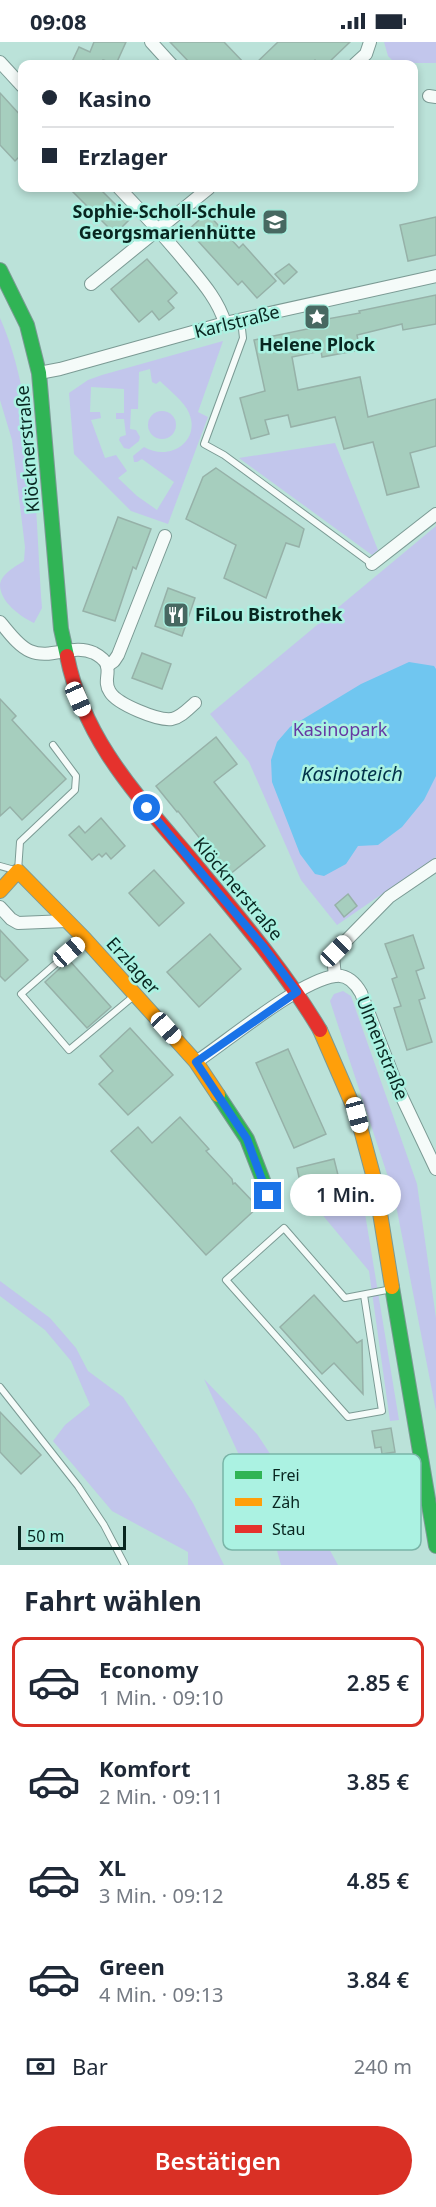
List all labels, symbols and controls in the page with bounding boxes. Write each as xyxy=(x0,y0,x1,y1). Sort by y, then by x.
text: 09:08 xyxy=(30,6,87,36)
text: Kasino xyxy=(78,83,151,113)
text: Erzlager xyxy=(78,141,168,171)
place label: Sophie-Scholl-Schule Georgsmarienhütte xyxy=(73,199,256,244)
school or university icon: Sophie-Scholl-Schule Georgsmarienhütte xyxy=(260,207,290,237)
street label: Karlstraße xyxy=(192,299,282,343)
place icon: Helene Plock xyxy=(302,302,332,332)
place label: Helene Plock xyxy=(259,332,376,356)
street label: Klöcknerstraße xyxy=(9,385,45,514)
restaurant icon: FiLou Bistrothek xyxy=(161,600,191,630)
place label: FiLou Bistrothek xyxy=(195,602,343,626)
car xyxy=(62,679,94,719)
park label: Kasinopark xyxy=(293,717,388,741)
water label: Kasinoteich xyxy=(301,760,403,787)
route start xyxy=(133,794,160,821)
street label: Klöcknerstraße xyxy=(189,832,289,945)
street label: Erzlager xyxy=(102,932,166,1000)
car xyxy=(317,932,355,970)
car xyxy=(50,933,88,971)
street label: Ulmenstraße xyxy=(351,992,415,1103)
car xyxy=(147,1009,185,1047)
car xyxy=(344,1095,370,1135)
callout: 1 Min. xyxy=(289,1175,400,1217)
text: 1 Min. xyxy=(316,1181,375,1208)
route end xyxy=(254,1182,281,1209)
legend xyxy=(223,1454,421,1550)
text: Frei xyxy=(272,1464,300,1486)
text: Zäh xyxy=(272,1491,300,1513)
text: Stau xyxy=(272,1518,305,1540)
scale bar xyxy=(18,1523,126,1550)
text: 50 m xyxy=(27,1525,64,1547)
text: Fahrt wählen xyxy=(24,1582,202,1619)
text: Economy xyxy=(99,1654,198,1684)
icon: car xyxy=(27,1655,81,1709)
text: 2.85 € xyxy=(347,1667,409,1697)
text: 1 Min. · 09:10 xyxy=(99,1684,224,1711)
text: Komfort xyxy=(99,1753,190,1783)
icon: car xyxy=(27,1754,81,1808)
text: 3.85 € xyxy=(347,1766,409,1796)
text: 2 Min. · 09:11 xyxy=(99,1783,224,1810)
text: XL xyxy=(99,1852,126,1882)
icon: car xyxy=(27,1853,81,1907)
text: 4.85 € xyxy=(347,1865,409,1895)
text: 3 Min. · 09:12 xyxy=(99,1882,224,1909)
text: Green xyxy=(99,1951,165,1981)
icon: car xyxy=(27,1952,81,2006)
text: 3.84 € xyxy=(347,1964,409,1994)
text: 4 Min. · 09:13 xyxy=(99,1981,224,2008)
icon: cash xyxy=(24,2050,57,2083)
text: Bar xyxy=(72,2051,108,2081)
text: 240 m xyxy=(354,2053,412,2080)
button: Bestätigen xyxy=(24,2126,412,2195)

